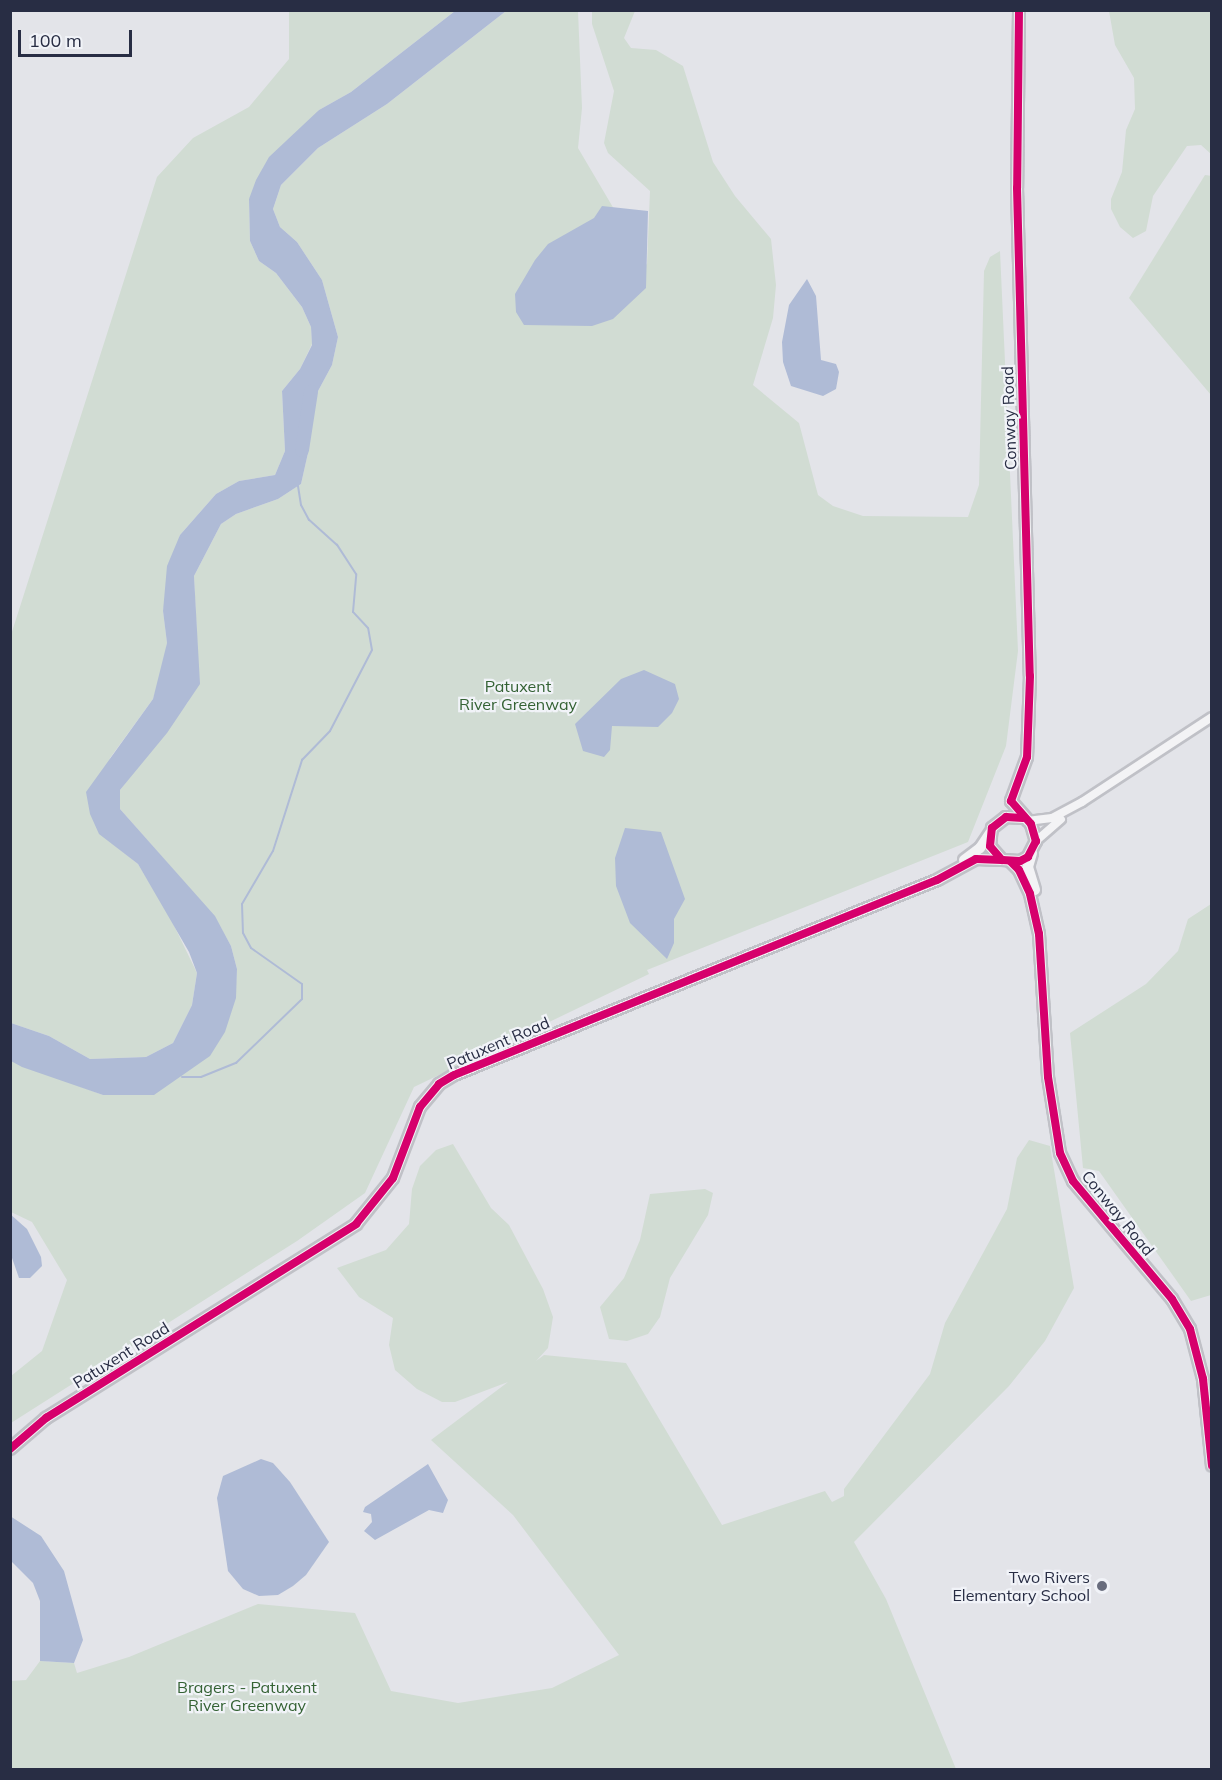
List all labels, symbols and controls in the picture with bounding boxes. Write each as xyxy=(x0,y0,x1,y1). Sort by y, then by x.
scale bar xyxy=(21,18,135,56)
text: 100 m xyxy=(29,29,82,52)
street label: Conway Road xyxy=(998,366,1020,470)
park label: Patuxent River Greenway xyxy=(459,676,577,714)
street label: Patuxent Road xyxy=(444,1013,552,1073)
street label: Conway Road xyxy=(1078,1167,1158,1259)
street label: Patuxent Road xyxy=(69,1318,173,1392)
place label: Two Rivers Elementary School xyxy=(952,1567,1090,1605)
marker: Two Rivers Elementary School xyxy=(1095,1579,1109,1593)
park label: Bragers - Patuxent River Greenway xyxy=(177,1677,317,1715)

